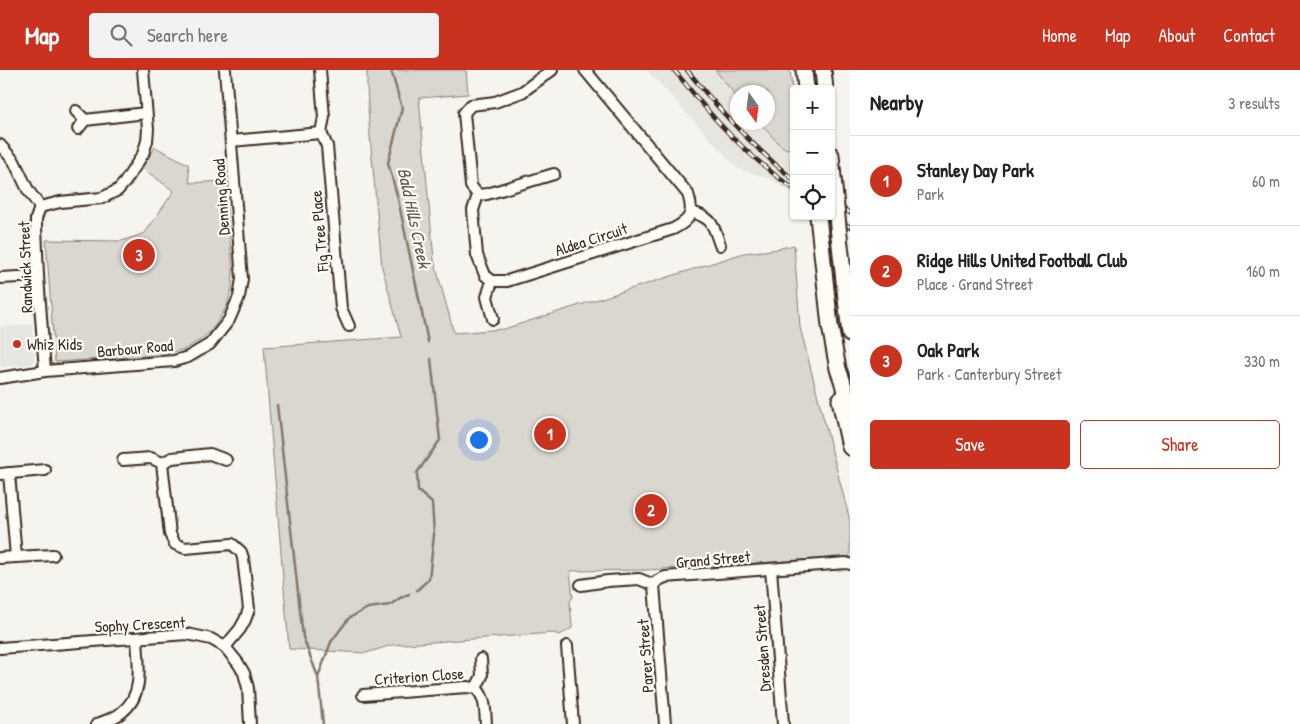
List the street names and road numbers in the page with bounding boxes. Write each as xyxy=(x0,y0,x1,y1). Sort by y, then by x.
street label: Denning Road xyxy=(207,158,235,236)
street label: Fig Tree Place xyxy=(304,189,334,273)
street label: Aldea Circuit xyxy=(552,217,630,261)
street label: Randwick Street xyxy=(12,220,38,313)
street label: Barbour Road xyxy=(96,334,174,362)
street label: Grand Street xyxy=(675,545,752,573)
street label: Dresden Street xyxy=(748,603,776,692)
street label: Sophy Crescent xyxy=(94,611,186,637)
street label: Parer Street xyxy=(631,618,659,693)
street label: Criterion Close xyxy=(374,662,465,690)

